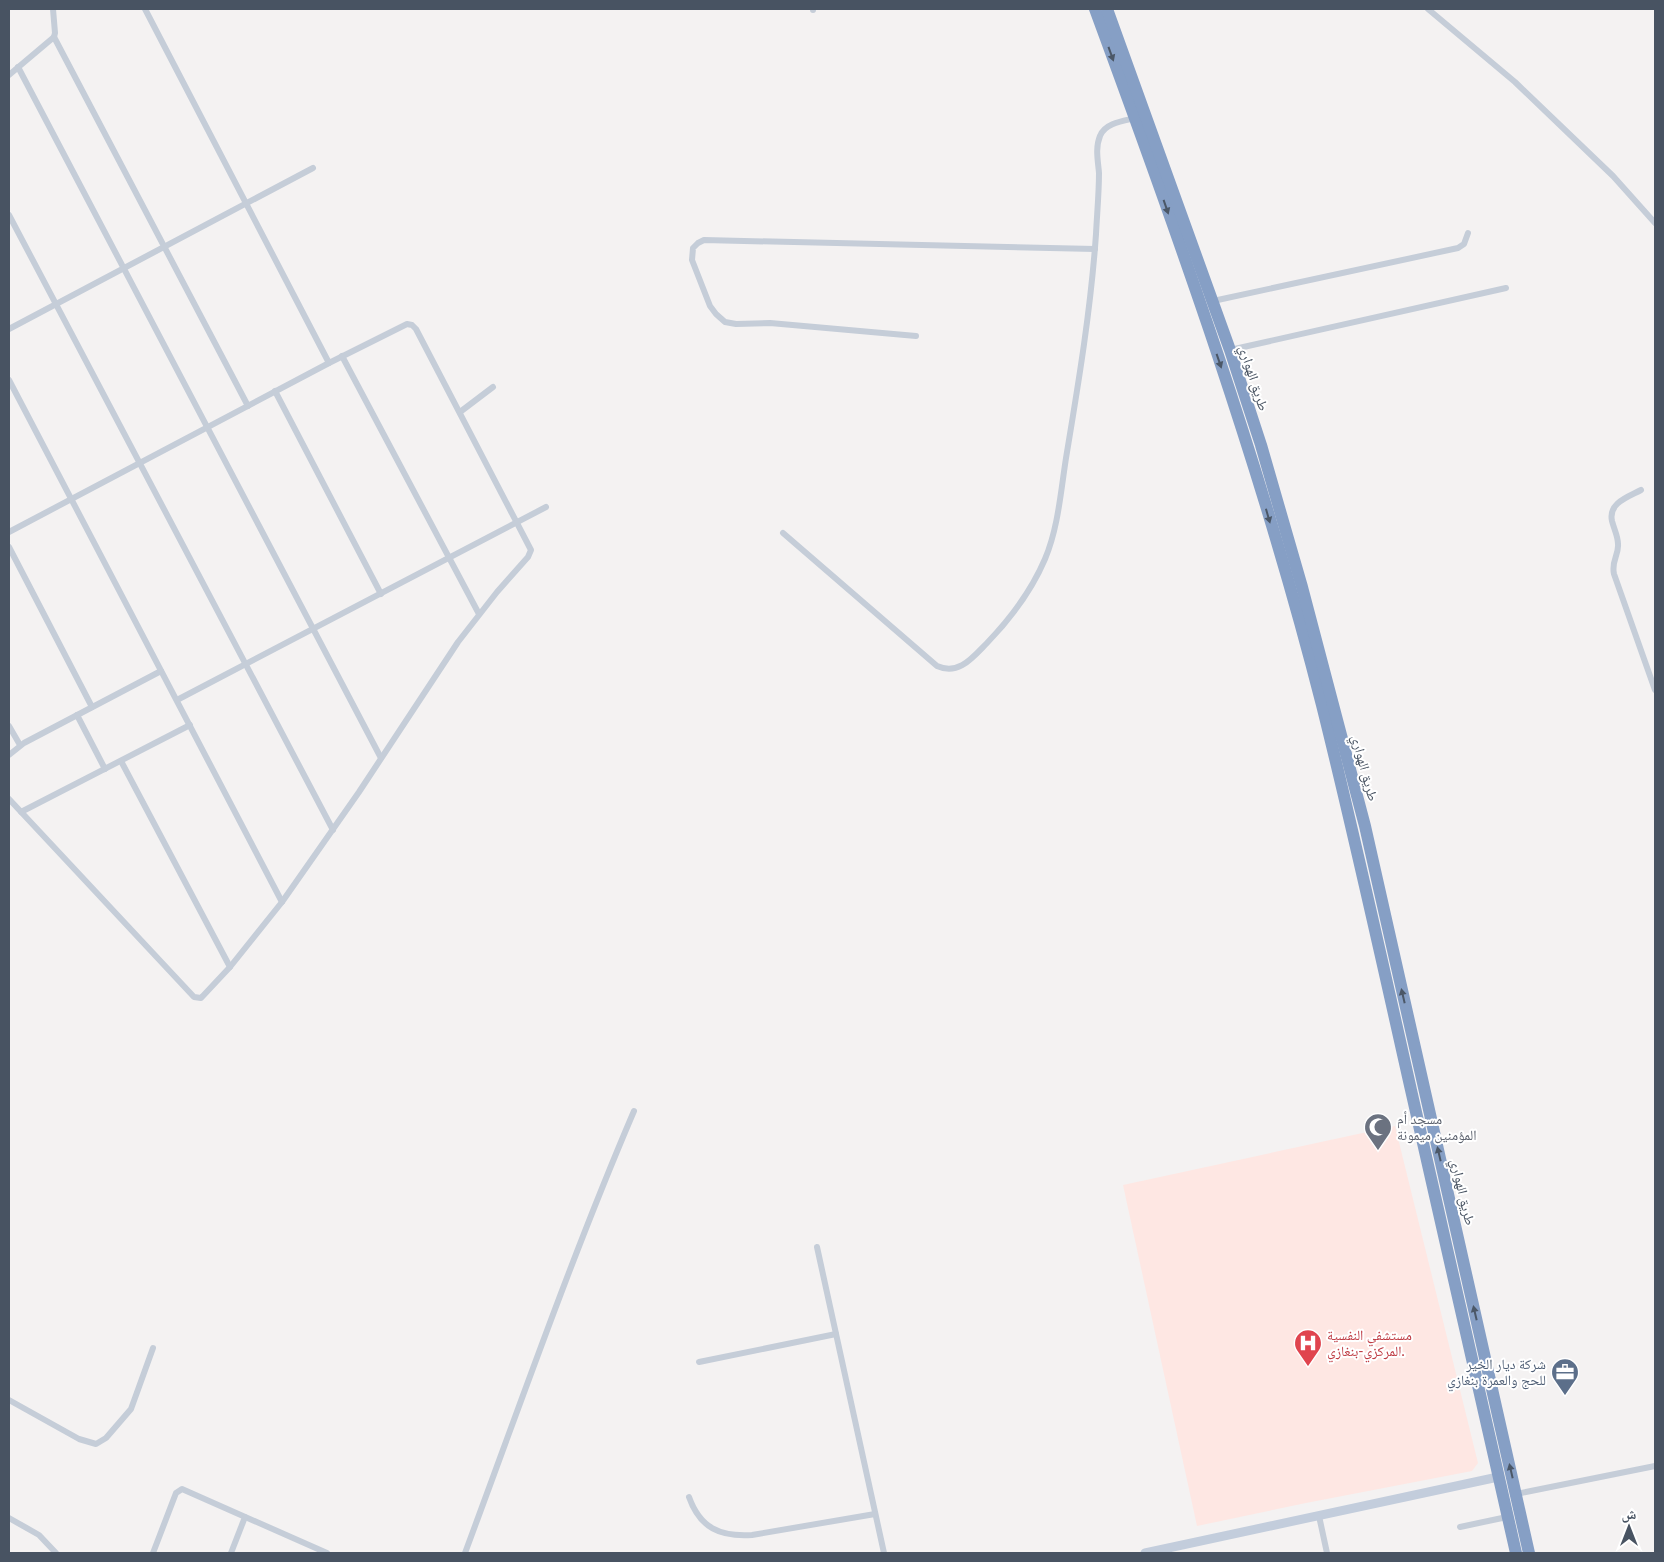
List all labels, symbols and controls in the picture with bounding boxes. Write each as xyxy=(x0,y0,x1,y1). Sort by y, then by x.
one-way arrow xyxy=(1108,47,1116,62)
one-way arrow xyxy=(1163,200,1171,215)
street label: طريق الهواري xyxy=(1233,343,1272,414)
one-way arrow xyxy=(1216,354,1224,369)
one-way arrow xyxy=(1265,509,1273,524)
street label: طريق الهواري xyxy=(1345,733,1381,804)
one-way arrow xyxy=(1399,988,1407,1004)
place label: مسجد أم المؤمنين ميمونة xyxy=(1397,1111,1477,1144)
mosque icon: مسجد أم المؤمنين ميمونة xyxy=(1363,1112,1393,1151)
one-way arrow xyxy=(1435,1147,1443,1162)
street label: طريق الهواري xyxy=(1444,1157,1478,1228)
one-way arrow xyxy=(1471,1305,1479,1320)
place label: مستشفي النفسية المركزي-بنغازي. xyxy=(1327,1327,1412,1363)
hospital icon: مستشفي النفسية المركزي-بنغازي. xyxy=(1293,1328,1323,1367)
place label: شركة ديار الخير للحج والعمرة بنغازي xyxy=(1447,1356,1546,1392)
office icon: شركة ديار الخير للحج والعمرة بنغازي xyxy=(1550,1357,1580,1396)
one-way arrow xyxy=(1507,1464,1515,1479)
north arrow xyxy=(1604,1502,1654,1552)
text: ش xyxy=(1622,1506,1637,1523)

